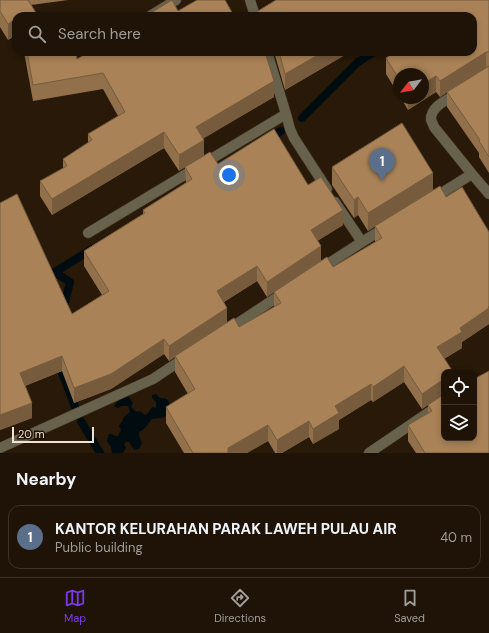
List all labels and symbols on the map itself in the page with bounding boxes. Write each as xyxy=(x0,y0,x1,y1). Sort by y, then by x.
north arrow xyxy=(393,68,429,104)
pin: 1 xyxy=(369,148,395,181)
your location xyxy=(219,165,239,185)
scale bar xyxy=(12,425,94,444)

